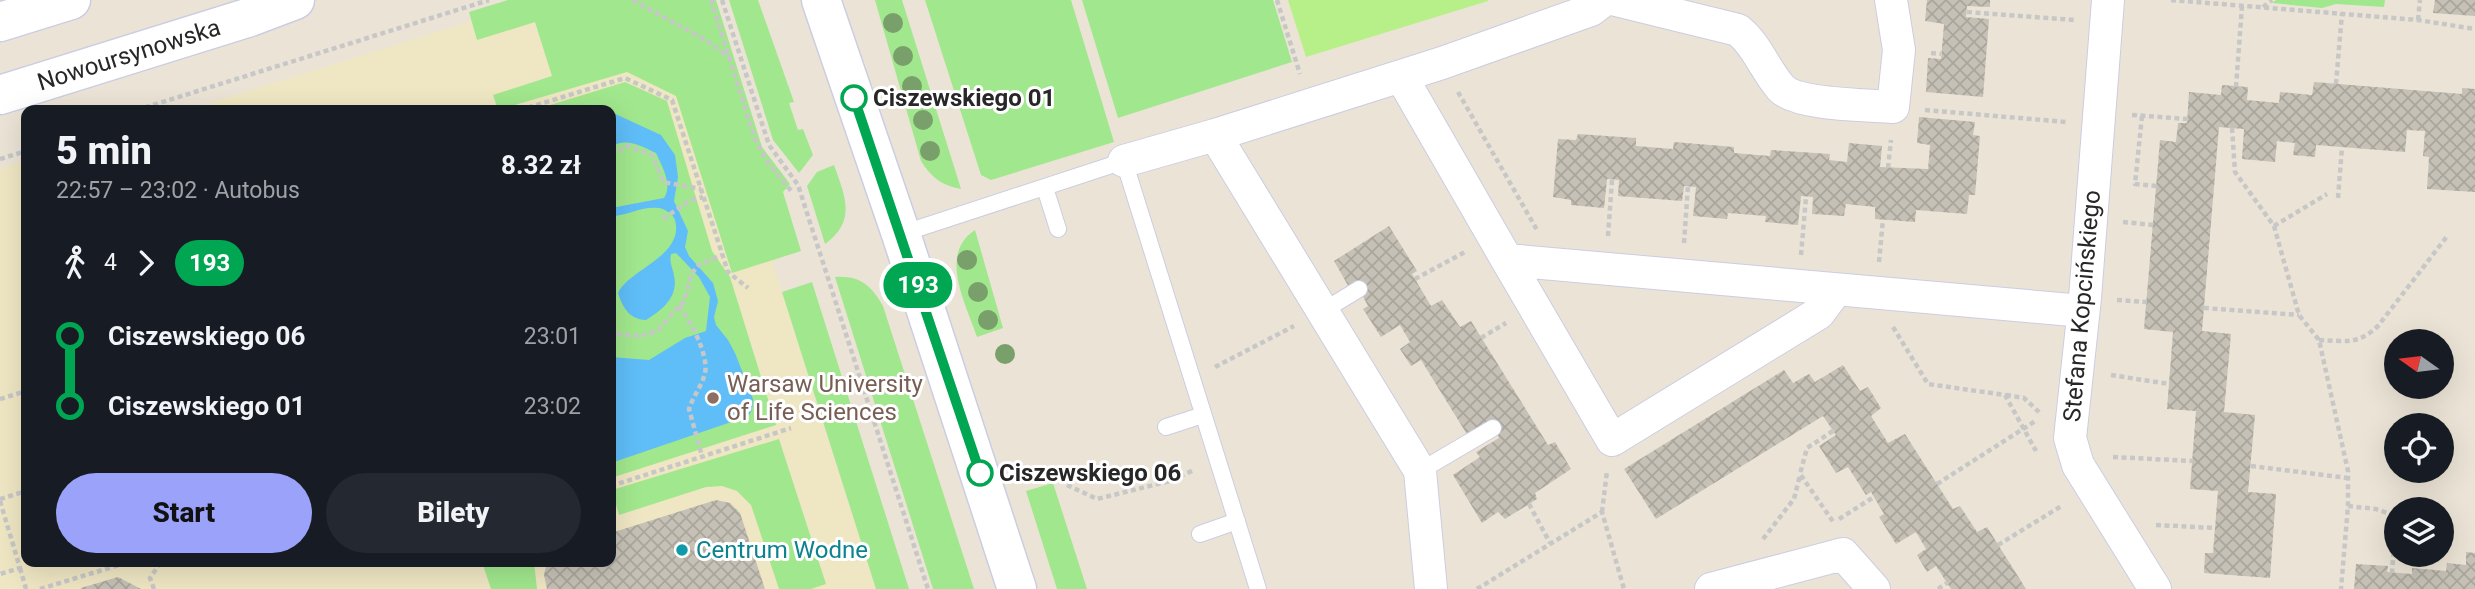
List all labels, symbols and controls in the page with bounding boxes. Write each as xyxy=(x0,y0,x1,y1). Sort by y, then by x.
street label: Nowoursynowska xyxy=(34,13,224,96)
place label: Ciszewskiego 01 xyxy=(873,84,1055,112)
marker: Ciszewskiego 01 xyxy=(841,85,867,111)
text: 5 min xyxy=(56,129,152,173)
text: 8.32 zł xyxy=(501,150,581,180)
text: 22:57 – 23:02 · Autobus xyxy=(56,177,300,204)
street label: Stefana Kopcińskiego xyxy=(2058,189,2106,423)
icon: walk xyxy=(56,244,94,282)
icon: forward xyxy=(127,244,165,282)
text: 4 xyxy=(104,249,117,276)
text: 193 xyxy=(189,249,230,277)
line badge: 193 xyxy=(878,262,958,308)
text: 193 xyxy=(897,271,939,299)
text: Ciszewskiego 06 xyxy=(108,321,305,351)
text: 23:01 xyxy=(524,323,581,350)
north arrow xyxy=(2384,329,2454,399)
map controls xyxy=(2384,329,2454,567)
place label: Warsaw University of Life Sciences xyxy=(727,370,924,426)
marker: Warsaw University of Life Sciences xyxy=(705,390,721,406)
text: Ciszewskiego 01 xyxy=(108,391,305,421)
text: 23:02 xyxy=(524,393,581,420)
button: locate xyxy=(2384,413,2454,483)
place label: Ciszewskiego 06 xyxy=(999,459,1181,487)
marker: Ciszewskiego 06 xyxy=(967,460,993,486)
button: Start xyxy=(56,473,312,553)
button: Bilety xyxy=(326,473,581,553)
button: layers xyxy=(2384,497,2454,567)
place label: Centrum Wodne xyxy=(696,536,868,564)
marker: Centrum Wodne xyxy=(674,542,690,558)

